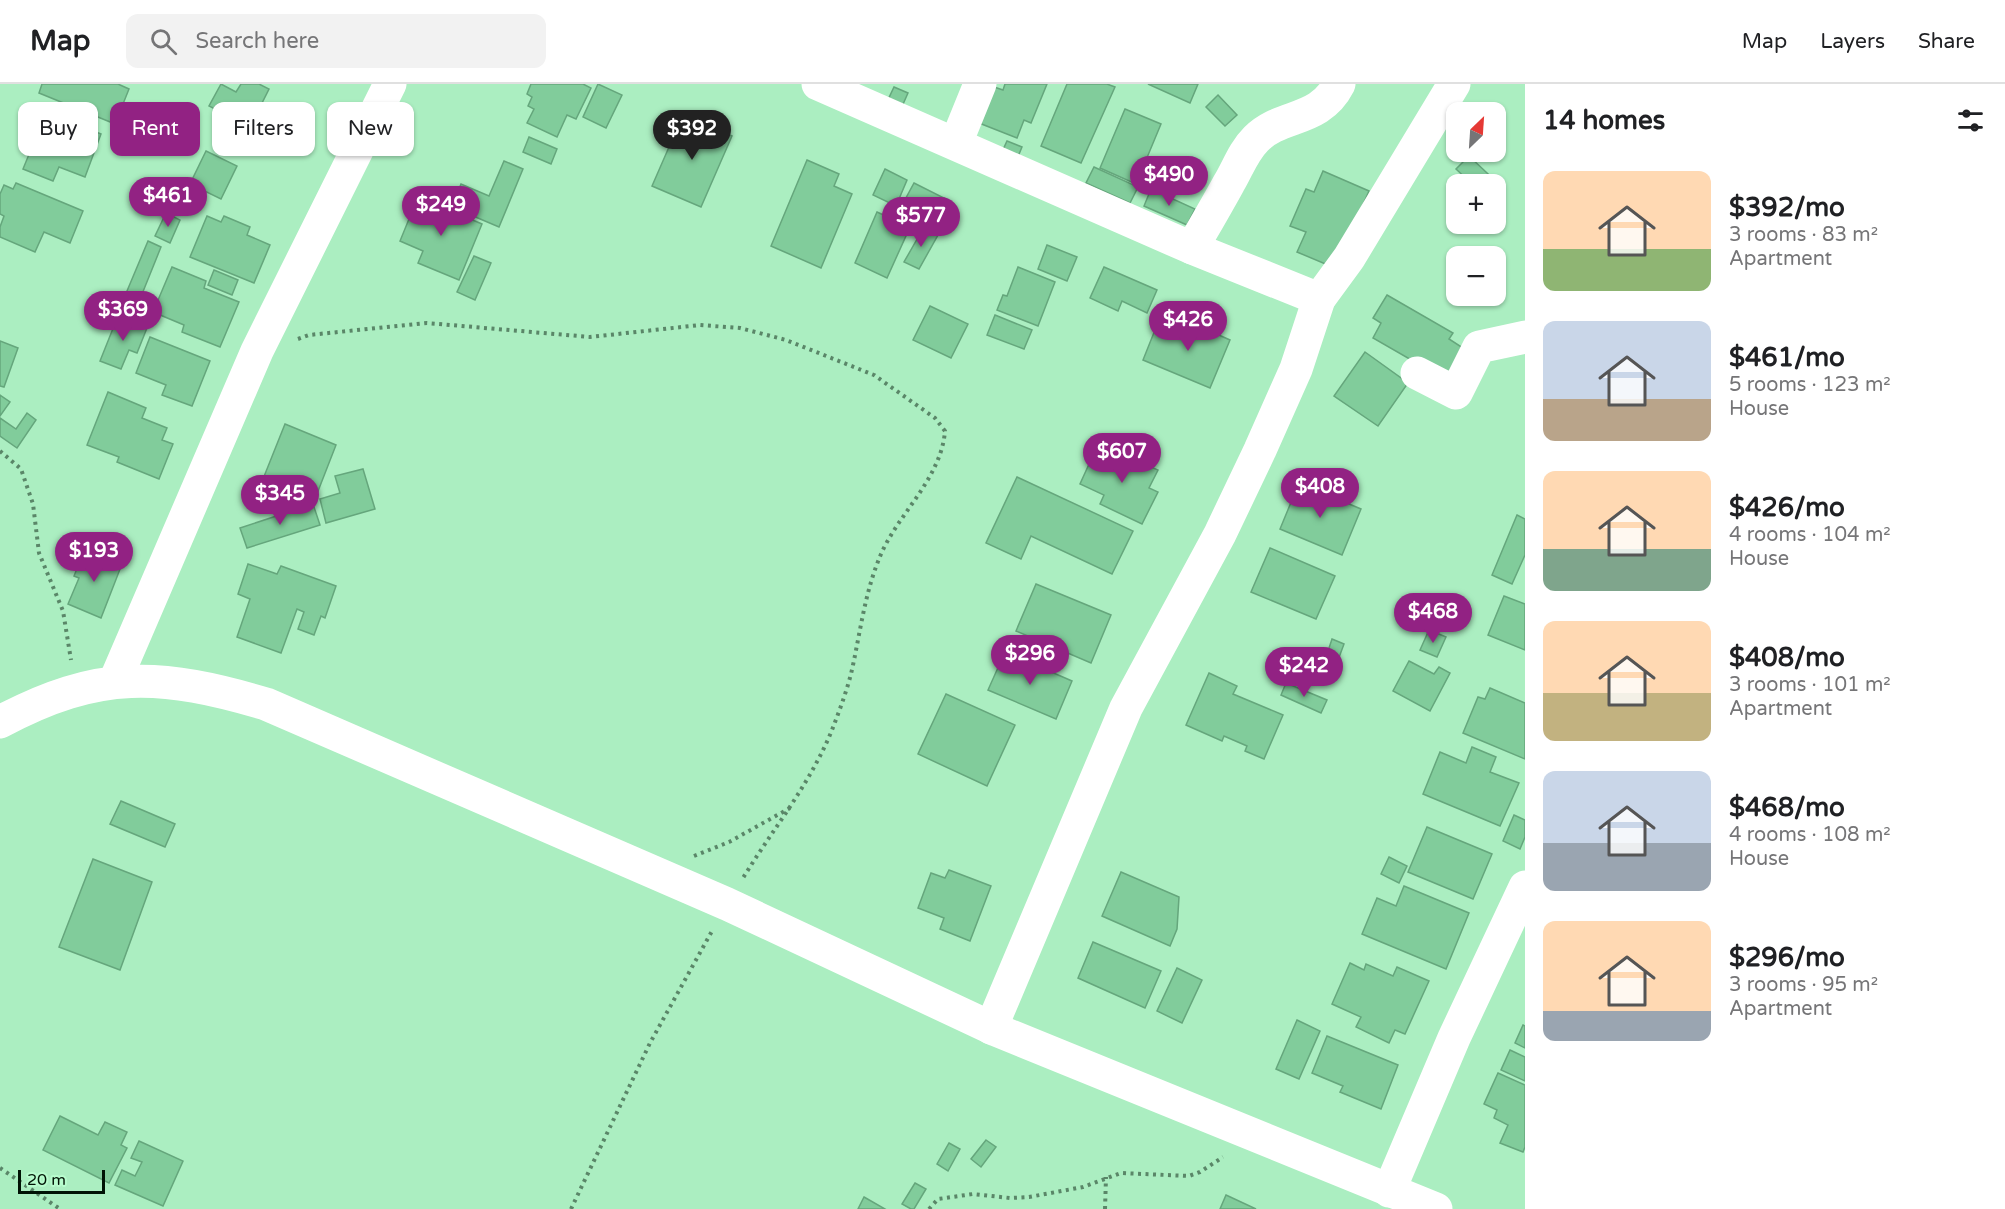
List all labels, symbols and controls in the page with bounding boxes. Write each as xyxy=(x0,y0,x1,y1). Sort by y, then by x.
search box xyxy=(126,14,546,68)
text: Map xyxy=(30,24,90,58)
icon: search xyxy=(147,25,180,58)
text: Search here xyxy=(195,28,319,54)
text: Map xyxy=(1742,29,1787,54)
text: Layers xyxy=(1820,29,1885,54)
text: Share xyxy=(1918,29,1975,54)
chip: Buy xyxy=(18,102,98,156)
chip: Rent xyxy=(110,102,200,156)
chip: Filters xyxy=(212,102,315,156)
chip: New xyxy=(327,102,414,156)
north arrow xyxy=(1446,102,1506,162)
map controls xyxy=(1446,102,1506,306)
icon: filters xyxy=(1954,104,1987,137)
text: 14 homes xyxy=(1543,105,1665,136)
pin: $392 xyxy=(656,110,728,161)
text: $392 xyxy=(667,117,717,141)
pin: $490 xyxy=(1133,156,1205,207)
text: $490 xyxy=(1144,163,1194,187)
button: + xyxy=(1446,174,1506,234)
pin: $461 xyxy=(132,177,204,228)
text: $461 xyxy=(143,184,193,208)
pin: $249 xyxy=(405,186,477,237)
text: $392/mo xyxy=(1729,192,1845,223)
text: $249 xyxy=(416,193,466,217)
icon: home xyxy=(1591,195,1663,267)
pin: $577 xyxy=(885,197,957,248)
text: $577 xyxy=(896,204,946,228)
text: 3 rooms · 83 m² xyxy=(1729,223,1878,247)
button: − xyxy=(1446,246,1506,306)
text: Apartment xyxy=(1729,247,1832,271)
pin: $369 xyxy=(87,291,159,342)
text: $369 xyxy=(98,298,148,322)
pin: $426 xyxy=(1152,301,1224,352)
text: $426 xyxy=(1163,308,1213,332)
text: $461/mo xyxy=(1729,342,1845,373)
icon: home xyxy=(1591,345,1663,417)
text: 5 rooms · 123 m² xyxy=(1729,373,1891,397)
text: House xyxy=(1729,397,1789,421)
pin: $607 xyxy=(1086,433,1158,484)
text: $607 xyxy=(1097,440,1147,464)
pin: $408 xyxy=(1284,468,1356,519)
pin: $345 xyxy=(244,475,316,526)
text: $408 xyxy=(1295,475,1345,499)
text: $345 xyxy=(255,482,305,506)
text: $426/mo xyxy=(1729,492,1845,523)
icon: home xyxy=(1591,495,1663,567)
text: 4 rooms · 104 m² xyxy=(1729,523,1891,547)
pin: $193 xyxy=(58,532,130,583)
text: $193 xyxy=(69,539,119,563)
text: House xyxy=(1729,547,1789,571)
pin: $468 xyxy=(1397,593,1469,644)
text: $468 xyxy=(1408,600,1458,624)
pin: $296 xyxy=(994,635,1066,686)
text: $296 xyxy=(1005,642,1055,666)
text: $408/mo xyxy=(1729,642,1845,673)
icon: home xyxy=(1591,645,1663,717)
pin: $242 xyxy=(1268,647,1340,698)
text: $242 xyxy=(1279,654,1329,678)
text: 3 rooms · 101 m² xyxy=(1729,673,1891,697)
text: Apartment xyxy=(1729,697,1832,721)
text: $468/mo xyxy=(1729,792,1845,823)
icon: home xyxy=(1591,795,1663,867)
text: 4 rooms · 108 m² xyxy=(1729,823,1891,847)
text: House xyxy=(1729,847,1789,871)
text: $296/mo xyxy=(1729,942,1845,973)
icon: home xyxy=(1591,945,1663,1017)
text: 3 rooms · 95 m² xyxy=(1729,973,1878,997)
text: Apartment xyxy=(1729,997,1832,1021)
scale bar xyxy=(18,1167,105,1194)
text: 20 m xyxy=(27,1170,66,1190)

